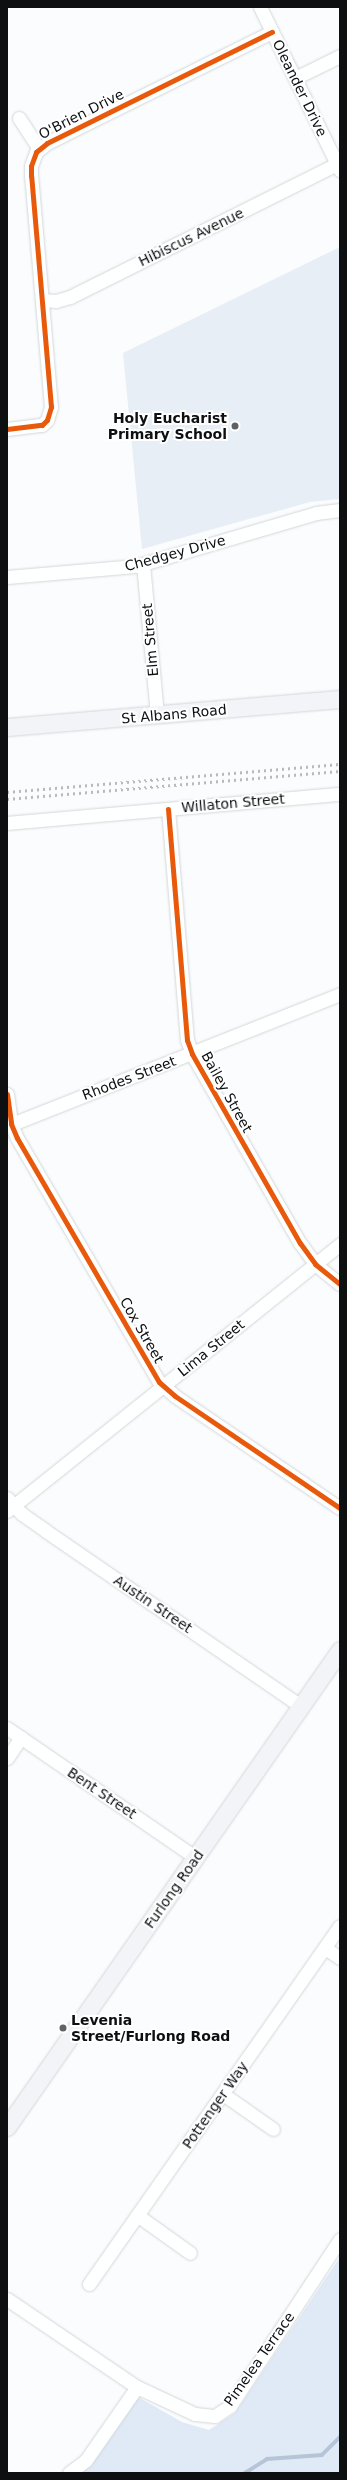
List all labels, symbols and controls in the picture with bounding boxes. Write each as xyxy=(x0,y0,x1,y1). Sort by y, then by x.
street label: Oleander Drive xyxy=(269,37,331,139)
street label: O'Brien Drive xyxy=(36,85,126,143)
street label: Hibiscus Avenue xyxy=(136,204,246,270)
place label: Holy Eucharist Primary School xyxy=(108,410,227,442)
marker: Holy Eucharist Primary School xyxy=(230,421,240,431)
street label: Chedgey Drive xyxy=(123,531,227,575)
street label: Elm Street xyxy=(138,603,162,677)
street label: St Albans Road xyxy=(121,701,227,727)
street label: Willaton Street xyxy=(181,790,285,816)
street label: Bailey Street xyxy=(198,1049,256,1135)
street label: Rhodes Street xyxy=(80,1052,178,1104)
street label: Cox Street xyxy=(116,1294,168,1366)
street label: Lima Street xyxy=(174,1316,248,1380)
street label: Austin Street xyxy=(111,1572,195,1636)
street label: Bent Street xyxy=(64,1764,140,1822)
street label: Furlong Road xyxy=(141,1847,207,1931)
place label: Levenia Street/Furlong Road xyxy=(71,2012,230,2044)
marker: Levenia Street/Furlong Road xyxy=(58,2023,68,2033)
street label: Pottenger Way xyxy=(179,2058,251,2152)
street label: Pimelea Terrace xyxy=(220,2309,298,2409)

